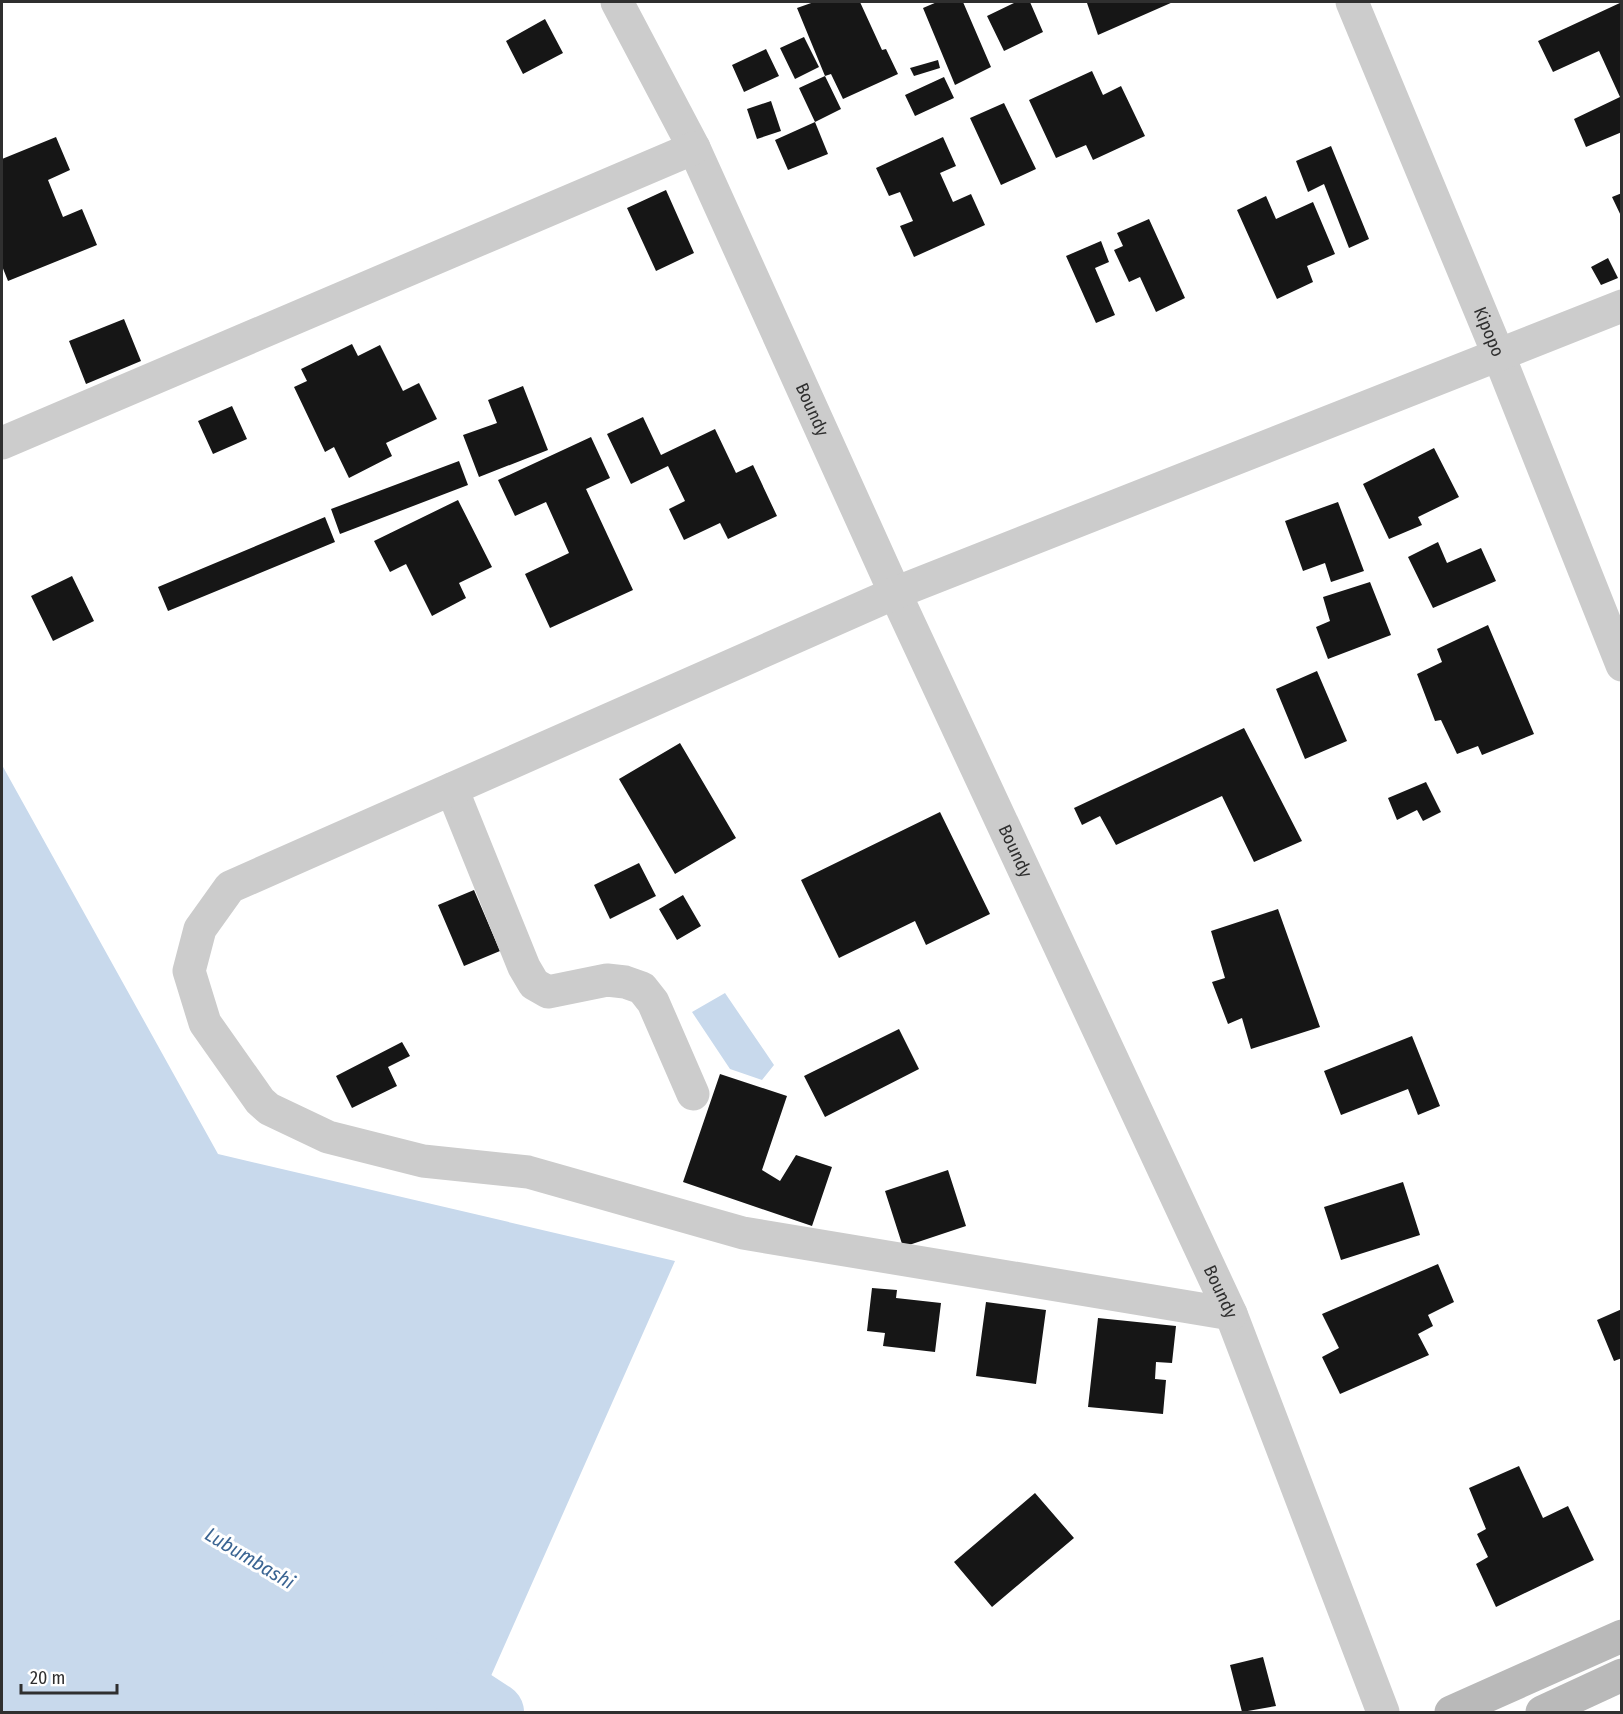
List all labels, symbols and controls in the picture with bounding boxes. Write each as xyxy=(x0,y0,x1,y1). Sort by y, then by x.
street label: Kipopo xyxy=(1469,303,1509,360)
street label: Boundy xyxy=(791,379,834,440)
street label: Boundy xyxy=(993,821,1037,881)
street label: Boundy xyxy=(1199,1262,1242,1322)
water label: Lubumbashi xyxy=(201,1522,299,1594)
scale bar xyxy=(21,1657,117,1695)
text: 20 m xyxy=(30,1667,65,1689)

